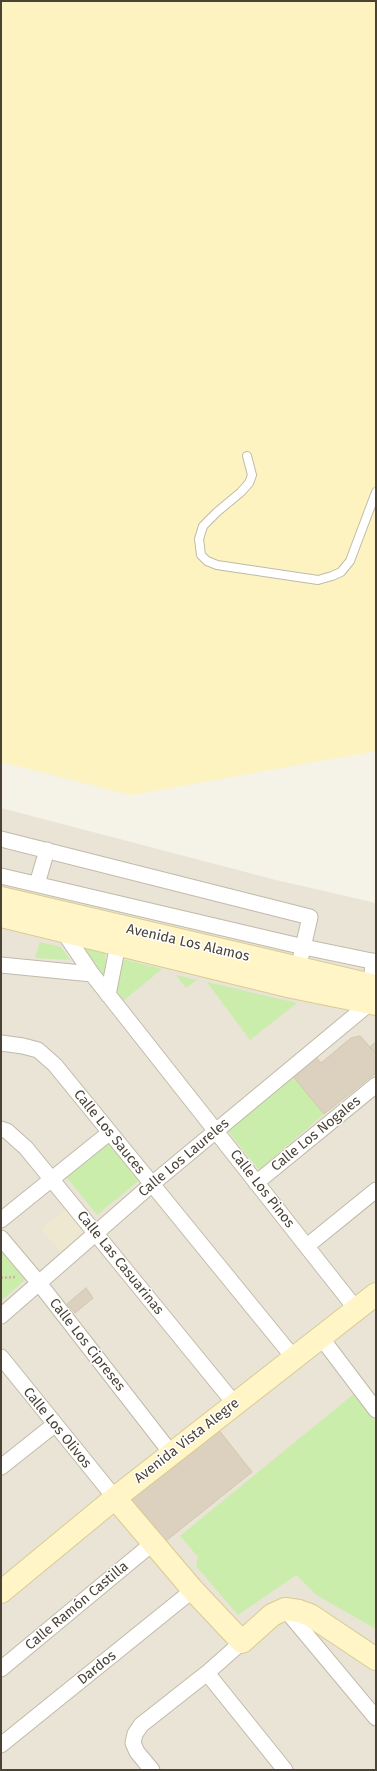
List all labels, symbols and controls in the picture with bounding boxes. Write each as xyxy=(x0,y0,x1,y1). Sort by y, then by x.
street label: Avenida Los Alamos xyxy=(125,921,251,965)
street label: Calle Los Sauces xyxy=(70,1086,148,1178)
street label: Calle Los Nogales xyxy=(268,1093,364,1175)
street label: Calle Los Laureles xyxy=(135,1115,233,1201)
street label: Calle Los Pinos xyxy=(226,1147,298,1231)
street label: Calle Las Casuarinas xyxy=(73,1208,167,1318)
street label: Calle Los Cipreses xyxy=(46,1295,128,1395)
street label: Calle Los Olivos xyxy=(19,1384,95,1472)
street label: Avenida Vista Alegre xyxy=(131,1395,243,1487)
street label: Calle Ramón Castilla xyxy=(22,1558,132,1654)
street label: Dardos xyxy=(74,1647,120,1689)

